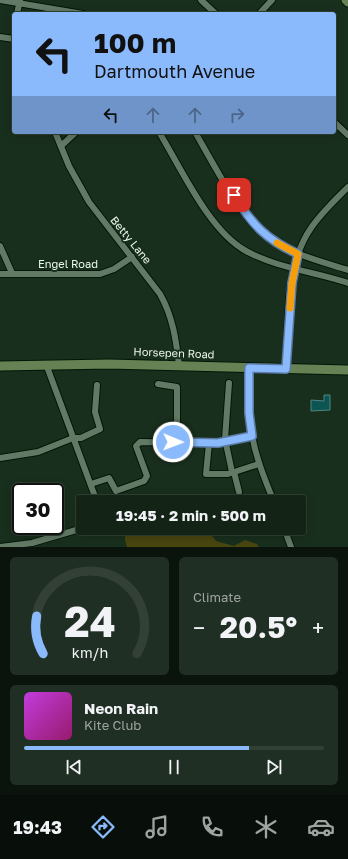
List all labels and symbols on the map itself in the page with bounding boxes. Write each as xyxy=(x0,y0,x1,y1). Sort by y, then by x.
pin xyxy=(217,178,251,212)
street label: Betty Lane xyxy=(108,213,154,266)
street label: Engel Road xyxy=(38,257,98,270)
street label: Horsepen Road xyxy=(133,345,215,360)
position arrow xyxy=(152,421,194,463)
speed limit sign: 30 xyxy=(12,483,64,535)

